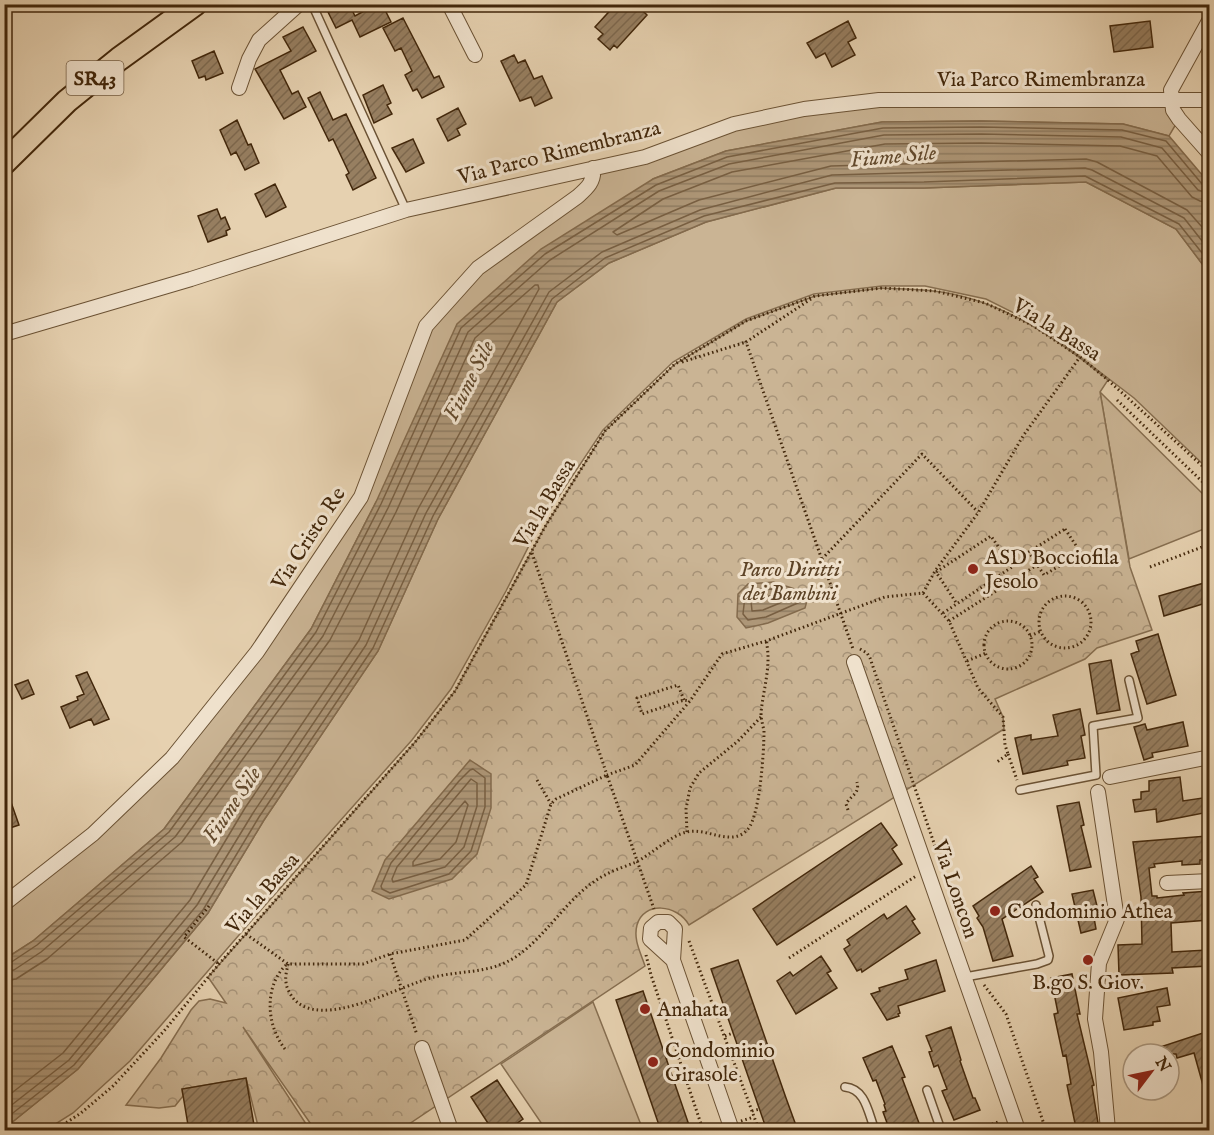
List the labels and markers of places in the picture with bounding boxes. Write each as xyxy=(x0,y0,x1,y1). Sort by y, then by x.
place label: ASD Bocciofila Jesolo xyxy=(983,545,1119,596)
marker: ASD Bocciofila Jesolo xyxy=(966,562,980,576)
place label: Condominio Athea xyxy=(1007,899,1174,926)
marker: Condominio Athea xyxy=(988,904,1002,918)
marker: B.go S. Giov. xyxy=(1081,953,1095,967)
place label: B.go S. Giov. xyxy=(1032,970,1144,997)
place label: Anahata xyxy=(656,997,729,1024)
marker: Anahata xyxy=(638,1002,652,1016)
place label: Condominio Girasole xyxy=(665,1038,775,1089)
marker: Condominio Girasole xyxy=(646,1055,660,1069)

